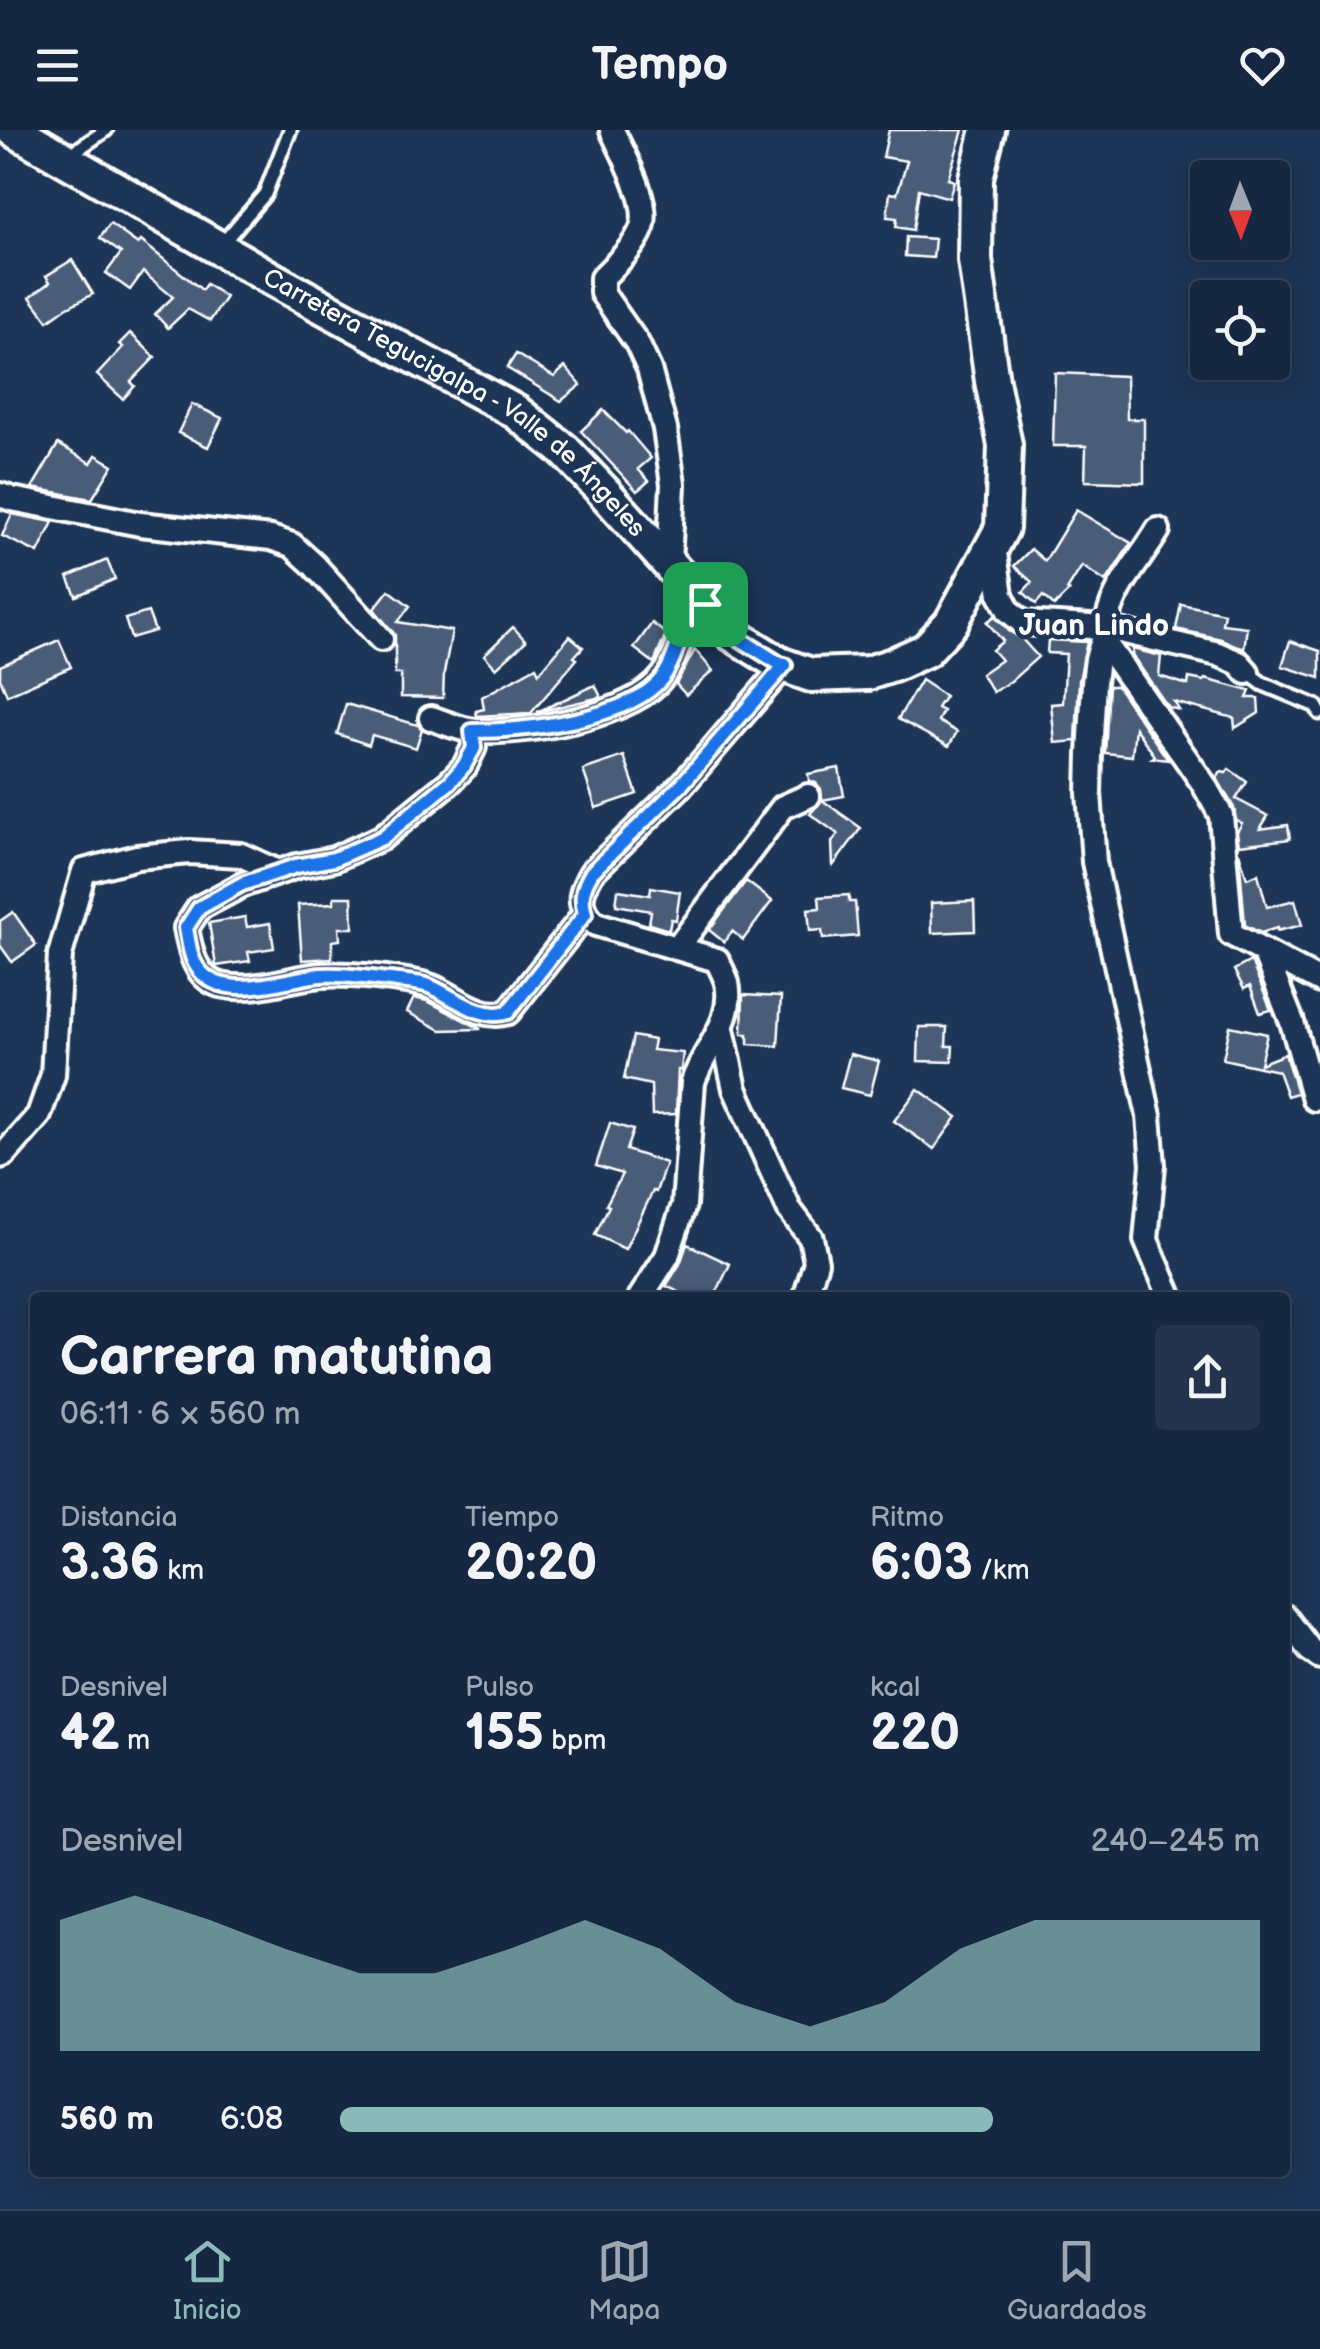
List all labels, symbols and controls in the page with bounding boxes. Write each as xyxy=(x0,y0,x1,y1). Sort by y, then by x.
icon: menu xyxy=(30,38,85,93)
text: Tempo xyxy=(592,38,728,93)
icon: heart xyxy=(1235,38,1290,93)
north arrow xyxy=(1190,160,1290,260)
map controls xyxy=(1190,160,1290,380)
street label: Carretera Tegucigalpa - Valle de Ángeles xyxy=(257,261,652,543)
button: locate xyxy=(1190,280,1290,380)
pin xyxy=(663,562,748,647)
icon: arrive xyxy=(678,577,733,632)
district label: Juan Lindo xyxy=(1019,608,1169,644)
text: Carrera matutina xyxy=(60,1324,494,1391)
button: share xyxy=(1155,1325,1260,1430)
text: 06:11 · 6 × 560 m xyxy=(60,1395,300,1434)
text: Distancia xyxy=(60,1501,178,1534)
text: Tiempo xyxy=(465,1501,559,1534)
text: Ritmo xyxy=(870,1501,944,1534)
text: 3.36 xyxy=(60,1534,160,1594)
text: 20:20 xyxy=(465,1534,597,1594)
text: 6:03 xyxy=(870,1534,973,1594)
text: km xyxy=(160,1554,204,1587)
text: /km xyxy=(973,1554,1030,1587)
text: Desnivel xyxy=(60,1671,168,1704)
text: Pulso xyxy=(465,1671,534,1704)
text: kcal xyxy=(870,1671,920,1704)
text: 42 xyxy=(60,1704,119,1764)
text: 155 xyxy=(465,1704,544,1764)
text: 220 xyxy=(870,1704,960,1764)
text: m xyxy=(119,1724,150,1757)
text: bpm xyxy=(544,1724,606,1757)
text: Desnivel xyxy=(60,1822,183,1861)
text: 240–245 m xyxy=(1091,1822,1260,1861)
text: 560 m xyxy=(60,2100,154,2139)
text: 6:08 xyxy=(220,2100,284,2139)
tab: Inicio xyxy=(173,2234,242,2327)
tab: Mapa xyxy=(588,2234,660,2327)
tab: Guardados xyxy=(1007,2234,1147,2327)

